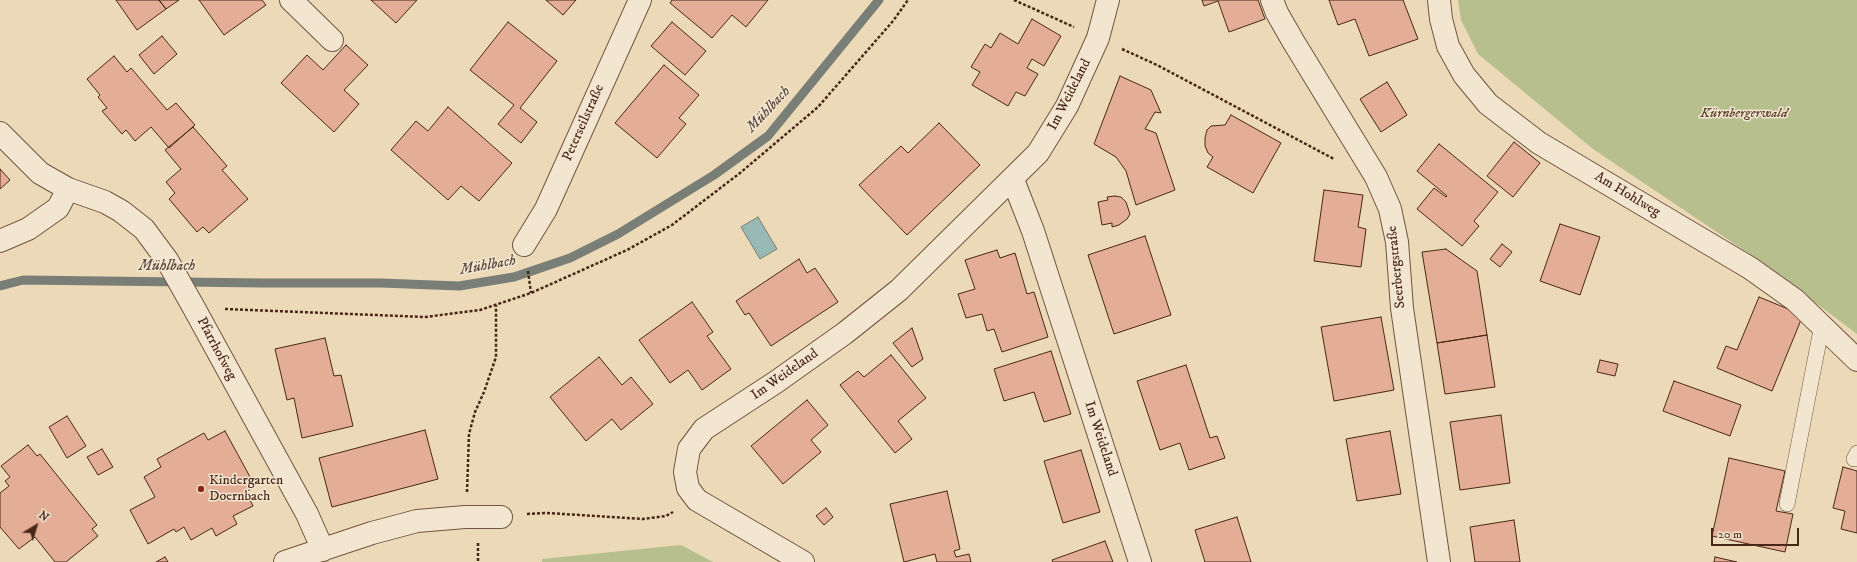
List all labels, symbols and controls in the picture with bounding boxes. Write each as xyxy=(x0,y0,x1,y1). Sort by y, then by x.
street label: Im Weideland xyxy=(1045,56,1095,134)
street label: Peterseilstraße xyxy=(560,82,608,164)
water label: Mühlbach xyxy=(743,83,795,137)
park label: Kürnbergerwald xyxy=(1700,106,1788,122)
street label: Am Hohlweg xyxy=(1591,169,1663,221)
street label: Seerbergstraße xyxy=(1384,225,1410,309)
water label: Mühlbach xyxy=(459,252,517,280)
water label: Mühlbach xyxy=(139,258,195,276)
street label: Pfarrhofweg xyxy=(192,315,240,383)
street label: Im Weideland xyxy=(748,346,822,404)
street label: Im Weideland xyxy=(1080,399,1120,479)
place label: Kindergarten Doernbach xyxy=(209,473,283,506)
marker: Kindergarten Doernbach xyxy=(196,484,206,494)
north arrow xyxy=(16,506,56,546)
text: N xyxy=(36,508,51,525)
scale bar xyxy=(1713,520,1801,546)
text: 20 m xyxy=(1718,527,1742,542)

